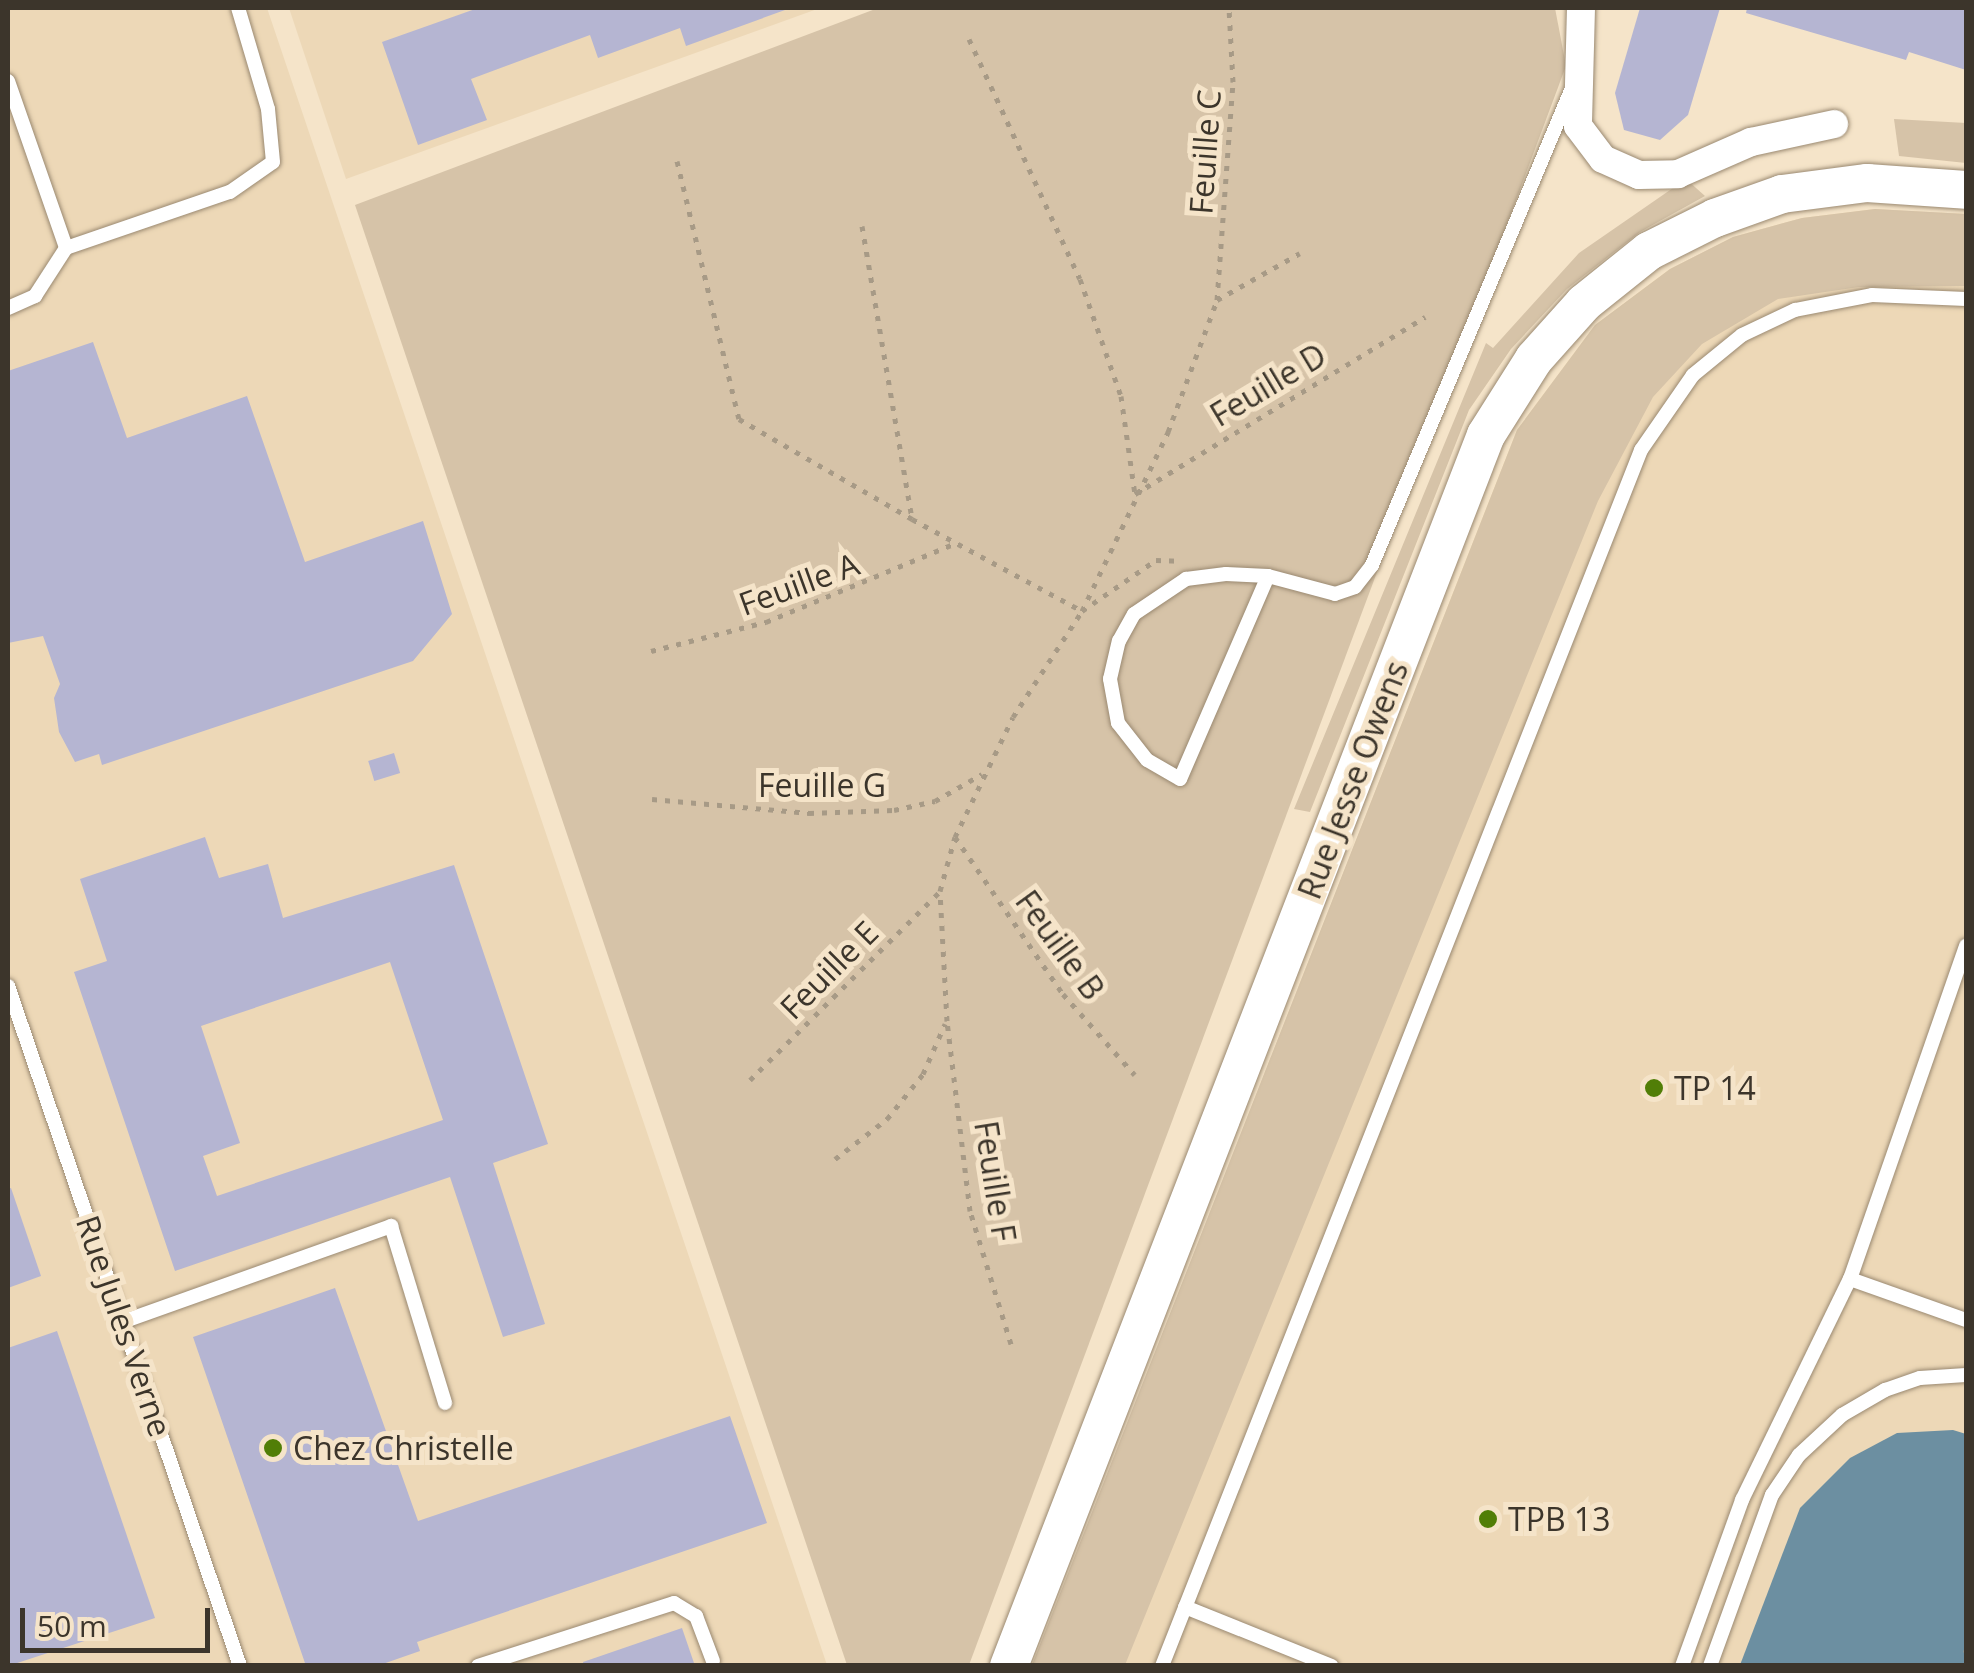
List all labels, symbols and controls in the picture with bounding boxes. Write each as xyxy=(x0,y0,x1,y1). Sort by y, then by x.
street label: Feuille C xyxy=(1181,88,1229,216)
street label: Feuille D xyxy=(1203,336,1333,434)
street label: Feuille A xyxy=(734,545,864,623)
street label: Rue Jesse Owens xyxy=(1290,656,1416,904)
street label: Feuille G xyxy=(758,766,886,804)
street label: Feuille B xyxy=(1008,883,1112,1007)
street label: Feuille E xyxy=(772,913,886,1027)
place label: TP 14 xyxy=(1674,1069,1756,1107)
marker: TP 14 xyxy=(1643,1077,1665,1099)
street label: Feuille F xyxy=(967,1118,1023,1244)
street label: Rue Jules Verne xyxy=(68,1210,180,1442)
place label: Chez Christelle xyxy=(293,1429,514,1467)
marker: Chez Christelle xyxy=(262,1437,284,1459)
place label: TPB 13 xyxy=(1508,1500,1610,1538)
marker: TPB 13 xyxy=(1477,1508,1499,1530)
scale bar xyxy=(25,1588,215,1650)
text: 50 m xyxy=(37,1605,107,1646)

